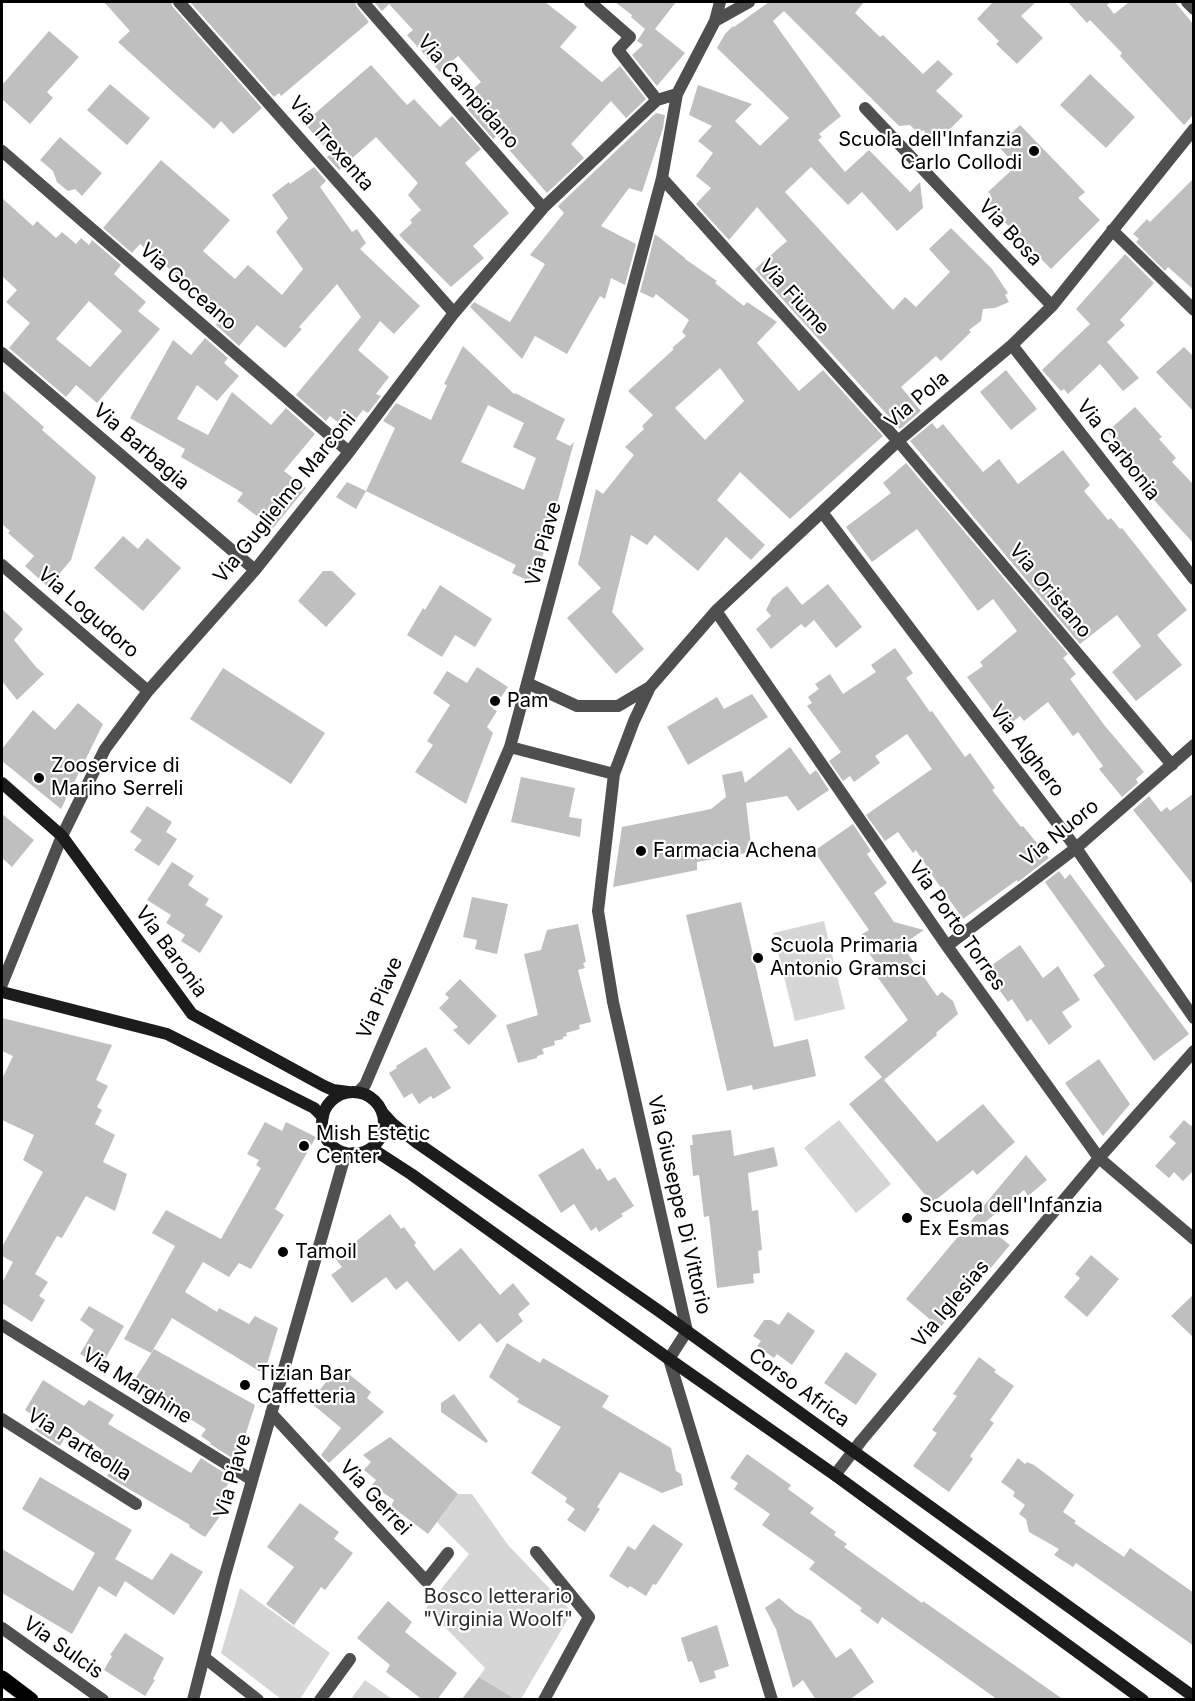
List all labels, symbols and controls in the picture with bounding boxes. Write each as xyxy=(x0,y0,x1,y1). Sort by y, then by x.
street label: Via Campidano xyxy=(412,30,524,154)
street label: Via Trexenta xyxy=(283,92,379,196)
place label: Scuola dell'Infanzia Carlo Collodi xyxy=(838,128,1022,175)
marker: Scuola dell'Infanzia Carlo Collodi xyxy=(1027,144,1041,158)
street label: Via Bosa xyxy=(973,195,1047,271)
street label: Via Goceano xyxy=(135,238,241,336)
street label: Via Fiume xyxy=(754,254,834,340)
street label: Via Pola xyxy=(880,366,954,434)
street label: Via Carbonia xyxy=(1071,395,1165,505)
street label: Via Barbagia xyxy=(88,399,194,495)
street label: Via Guglielmo Marconi xyxy=(209,408,361,588)
street label: Via Piave xyxy=(521,499,567,589)
street label: Via Oristano xyxy=(1004,539,1096,643)
street label: Via Logudoro xyxy=(32,563,144,663)
place label: Pam xyxy=(507,689,549,713)
marker: Pam xyxy=(488,694,502,708)
street label: Via Alghero xyxy=(985,700,1069,802)
place label: Zooservice di Marino Serreli xyxy=(51,754,183,801)
marker: Zooservice di Marino Serreli xyxy=(32,771,46,785)
street label: Via Nuoro xyxy=(1016,794,1104,872)
place label: Farmacia Achena xyxy=(653,839,817,863)
marker: Farmacia Achena xyxy=(634,844,648,858)
street label: Via Porto Torres xyxy=(903,857,1011,995)
street label: Via Baronia xyxy=(130,902,212,1002)
place label: Scuola Primaria Antonio Gramsci xyxy=(770,934,926,981)
marker: Scuola Primaria Antonio Gramsci xyxy=(751,951,765,965)
street label: Via Piave xyxy=(352,953,408,1043)
street label: Via Giuseppe Di Vittorio xyxy=(642,1093,716,1317)
place label: Mish Estetic Center xyxy=(316,1122,430,1169)
marker: Mish Estetic Center xyxy=(297,1139,311,1153)
place label: Scuola dell'Infanzia Ex Esmas xyxy=(919,1194,1103,1241)
marker: Scuola dell'Infanzia Ex Esmas xyxy=(900,1211,914,1225)
place label: Tamoil xyxy=(295,1240,357,1264)
marker: Tamoil xyxy=(276,1245,290,1259)
street label: Via Iglesias xyxy=(907,1255,995,1353)
street label: Via Marghine xyxy=(78,1343,196,1429)
street label: Corso Africa xyxy=(744,1343,854,1433)
place label: Tizian Bar Caffetteria xyxy=(257,1362,356,1409)
marker: Tizian Bar Caffetteria xyxy=(238,1378,252,1392)
street label: Via Parteolla xyxy=(22,1403,136,1487)
street label: Via Piave xyxy=(210,1431,256,1521)
street label: Via Gerrei xyxy=(334,1456,416,1540)
park label: Bosco letterario "Virginia Woolf" xyxy=(423,1585,573,1632)
street label: Via Sulcis xyxy=(19,1612,107,1684)

